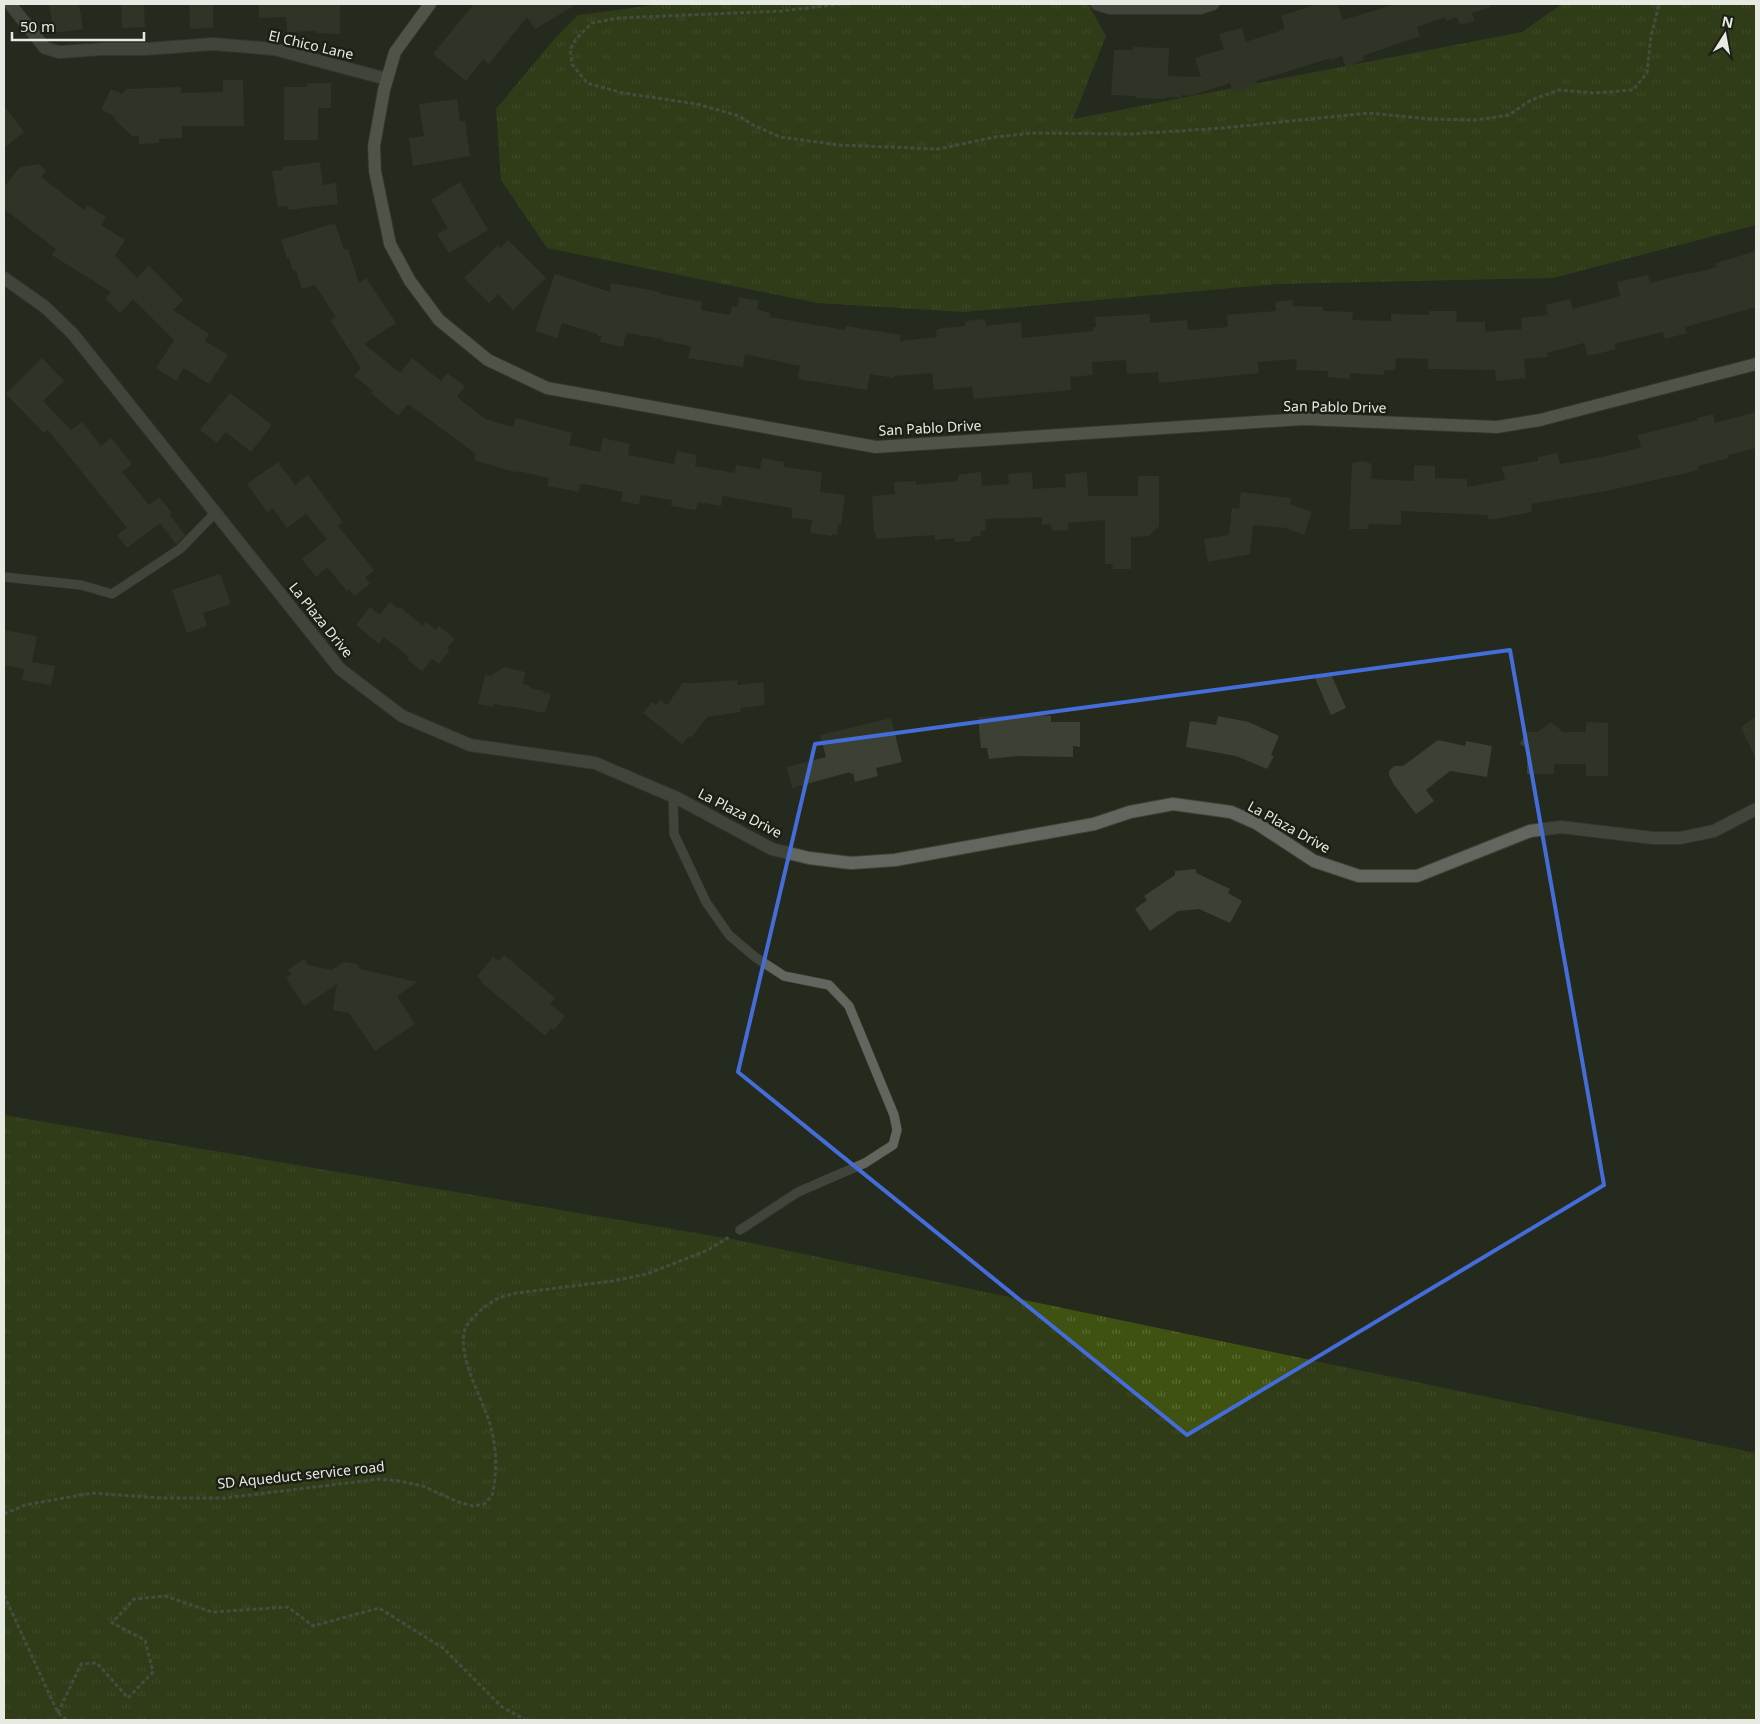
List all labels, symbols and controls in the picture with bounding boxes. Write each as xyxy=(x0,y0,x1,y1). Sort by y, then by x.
scale bar xyxy=(12,10,145,42)
north arrow xyxy=(1700,10,1750,60)
text: N xyxy=(1720,11,1735,32)
text: 50 m xyxy=(20,16,55,36)
street label: El Chico Lane xyxy=(267,26,356,64)
street label: San Pablo Drive xyxy=(1283,396,1387,417)
street label: San Pablo Drive xyxy=(878,415,982,440)
street label: La Plaza Drive xyxy=(285,578,358,661)
street label: La Plaza Drive xyxy=(695,783,785,842)
street label: La Plaza Drive xyxy=(1245,796,1334,857)
street label: SD Aqueduct service road xyxy=(216,1456,386,1493)

